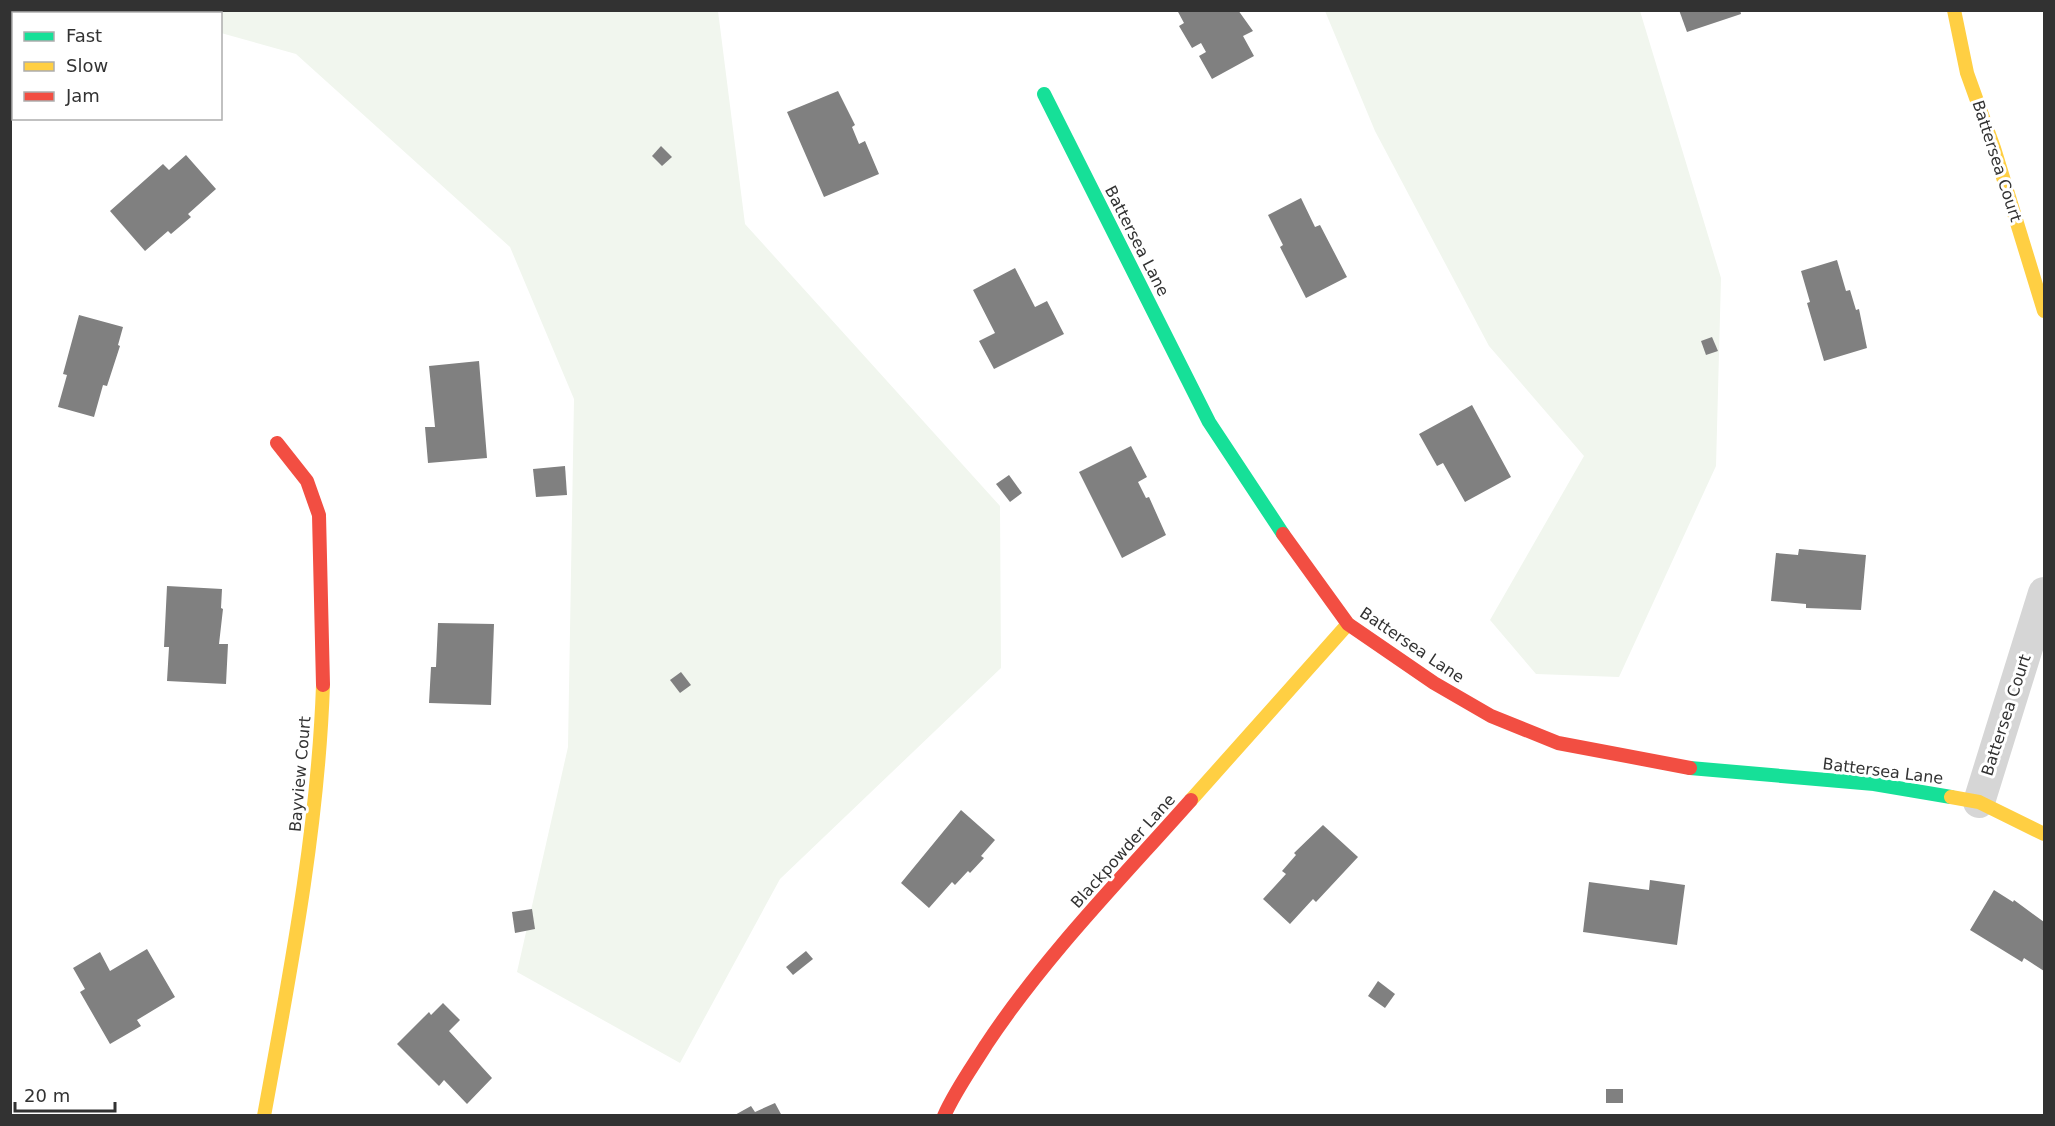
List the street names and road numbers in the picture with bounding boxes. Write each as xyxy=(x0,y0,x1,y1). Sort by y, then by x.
street label: Battersea Court xyxy=(1968,98,2026,224)
street label: Battersea Lane xyxy=(1101,183,1173,299)
street label: Battersea Lane xyxy=(1356,603,1468,687)
street label: Battersea Court xyxy=(1977,652,2035,778)
street label: Bayview Court xyxy=(285,715,315,833)
street label: Battersea Lane xyxy=(1822,754,1944,788)
street label: Blackpowder Lane xyxy=(1067,790,1179,912)

